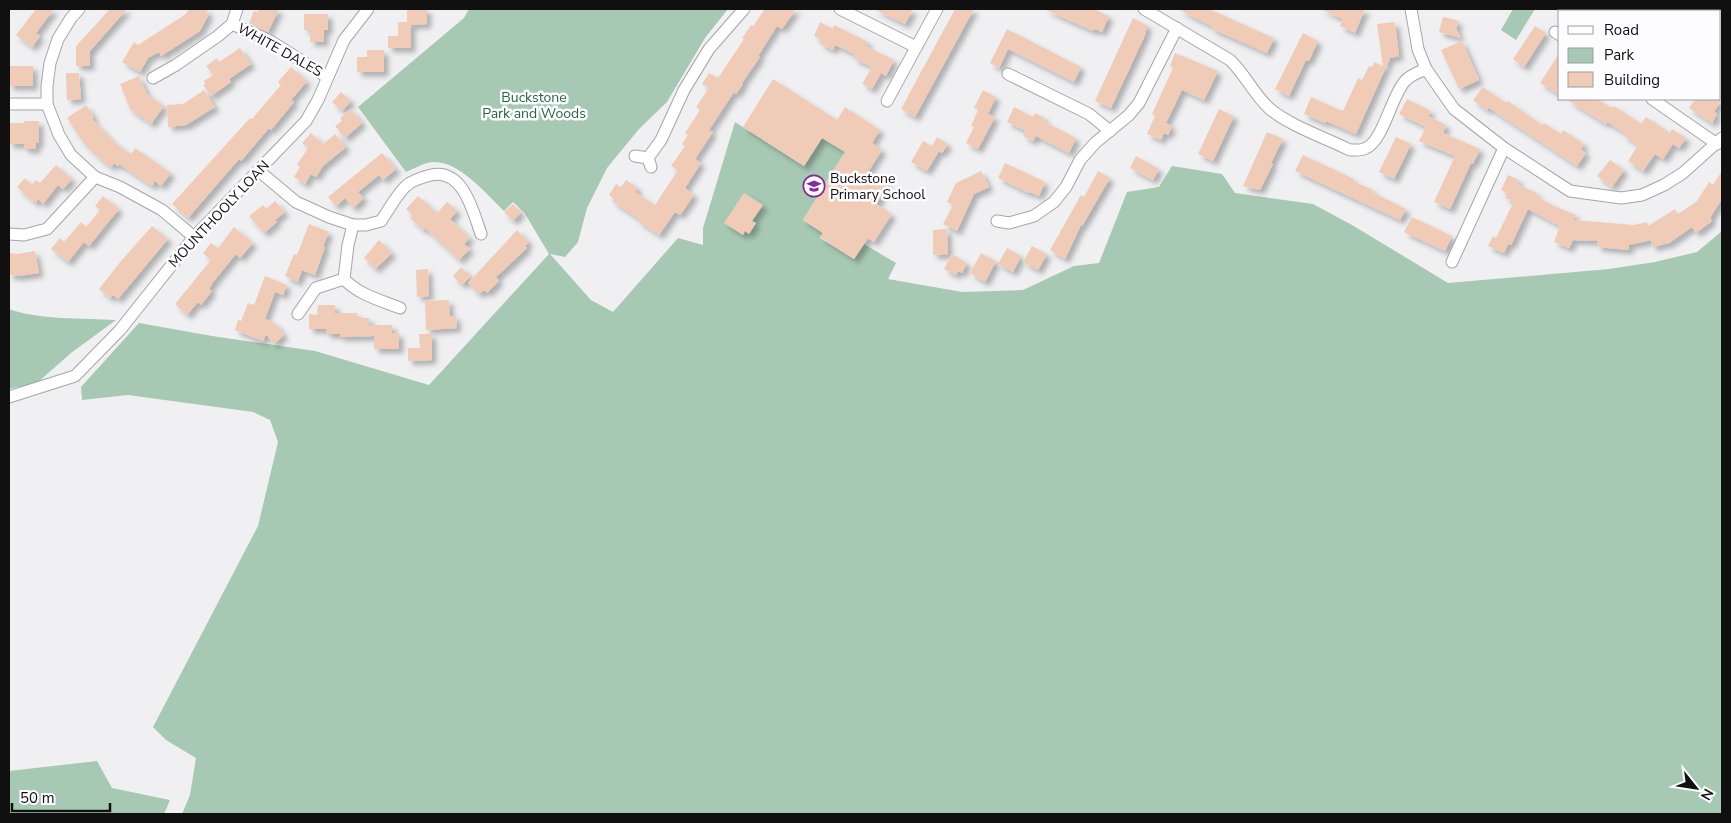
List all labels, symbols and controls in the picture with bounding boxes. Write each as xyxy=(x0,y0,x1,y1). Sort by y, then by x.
legend xyxy=(1558,10,1721,100)
street label: WHITE DALES xyxy=(234,19,326,81)
text: Road xyxy=(1604,20,1639,40)
text: Park xyxy=(1604,45,1634,65)
text: Building xyxy=(1604,70,1660,90)
park label: Buckstone Park and Woods xyxy=(482,88,586,123)
street label: MOUNTHOOLY LOAN xyxy=(164,156,274,272)
place label: Buckstone Primary School xyxy=(830,169,926,204)
school or university icon: Buckstone Primary School xyxy=(802,174,826,198)
north arrow xyxy=(1671,763,1721,813)
scale bar xyxy=(12,780,110,812)
text: N xyxy=(1696,785,1718,804)
text: 50 m xyxy=(20,788,55,808)

